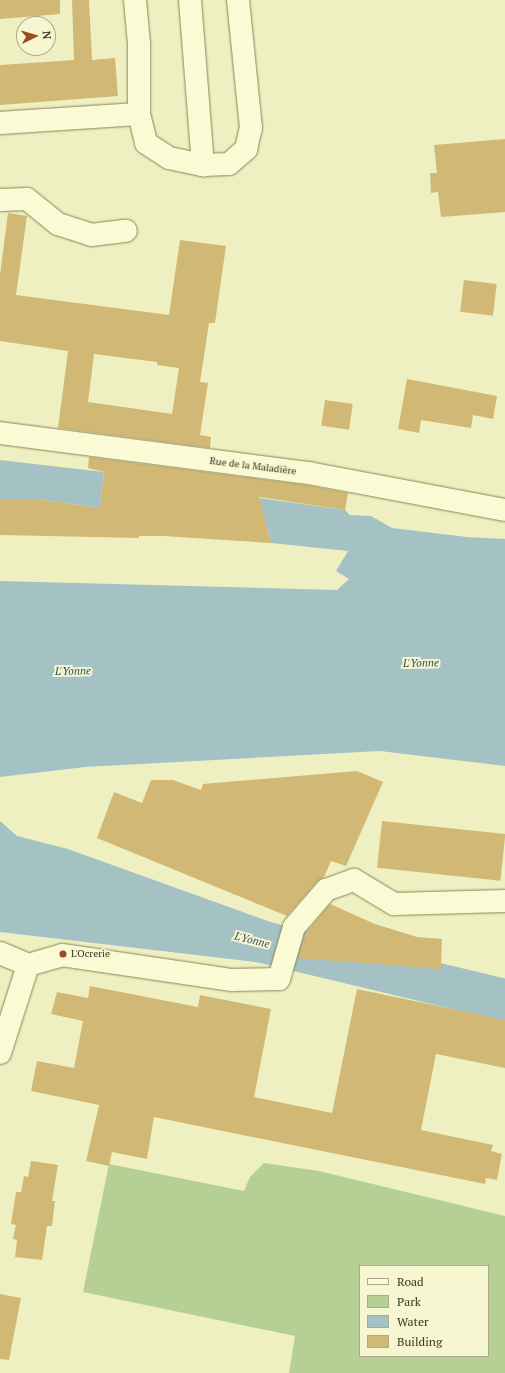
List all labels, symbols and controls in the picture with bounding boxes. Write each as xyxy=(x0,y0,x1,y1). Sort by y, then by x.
north arrow xyxy=(16,16,56,56)
text: N xyxy=(40,30,54,40)
street label: Rue de la Maladière xyxy=(209,455,297,477)
water label: L'Yonne xyxy=(403,656,439,670)
water label: L'Yonne xyxy=(55,664,91,678)
water label: L'Yonne xyxy=(233,929,271,951)
place label: L'Ocrerie xyxy=(71,948,110,960)
marker: L'Ocrerie xyxy=(58,949,68,959)
legend xyxy=(359,1265,489,1357)
text: Road xyxy=(397,1274,424,1289)
text: Park xyxy=(397,1294,421,1309)
text: Water xyxy=(397,1314,429,1329)
text: Building xyxy=(397,1334,442,1349)

